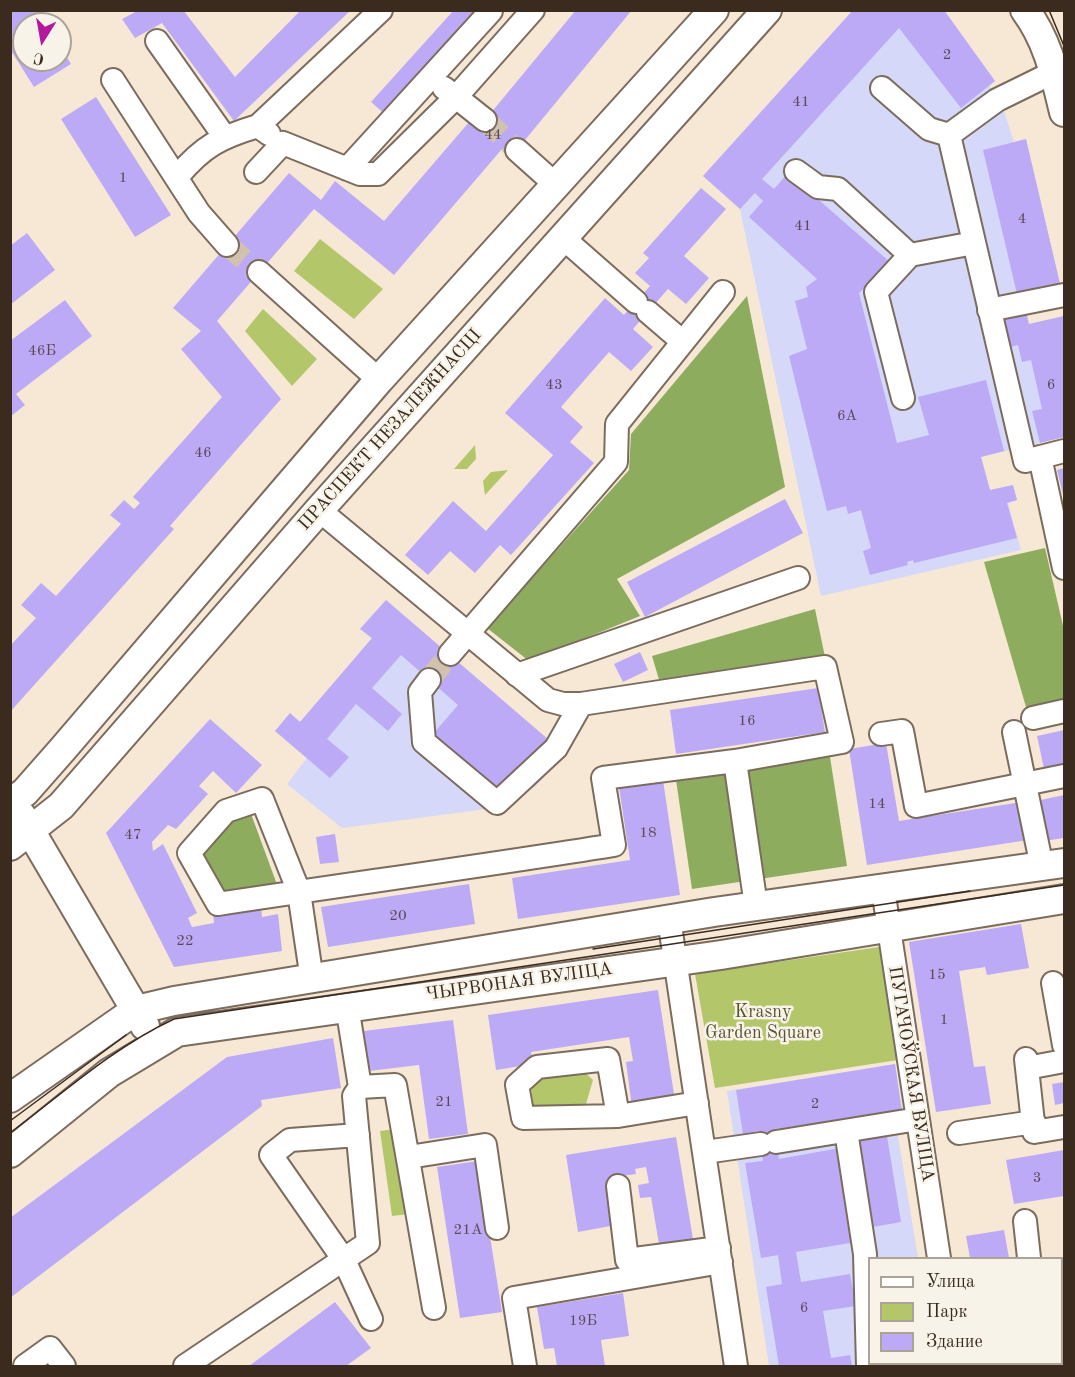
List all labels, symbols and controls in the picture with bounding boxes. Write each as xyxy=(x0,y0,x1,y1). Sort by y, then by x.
north arrow xyxy=(12,12,72,72)
house number: 2 xyxy=(943,46,951,64)
text: С xyxy=(32,49,46,67)
house number: 41 xyxy=(792,93,810,111)
house number: 44 xyxy=(484,126,502,144)
house number: 1 xyxy=(119,169,127,187)
house number: 4 xyxy=(1018,210,1026,228)
house number: 41 xyxy=(794,217,812,235)
street label: ПРАСПЕКТ НЕЗАЛЕЖНАСЦІ xyxy=(294,325,486,535)
house number: 46Б xyxy=(28,342,56,360)
house number: 43 xyxy=(545,376,563,394)
house number: 6 xyxy=(1047,376,1055,394)
house number: 6А xyxy=(837,407,857,425)
house number: 46 xyxy=(194,444,212,462)
house number: 16 xyxy=(738,712,756,730)
house number: 14 xyxy=(868,795,886,813)
house number: 18 xyxy=(639,824,657,842)
house number: 47 xyxy=(124,826,142,844)
house number: 20 xyxy=(389,907,407,925)
house number: 22 xyxy=(176,932,194,950)
street label: ЧЫРВОНАЯ ВУЛІЦА xyxy=(424,958,614,1006)
street label: ПУГАЧОЎСКАЯ ВУЛІЦА xyxy=(883,965,939,1183)
house number: 15 xyxy=(928,966,946,984)
park label: Krasny Garden Square xyxy=(705,1001,821,1044)
house number: 1 xyxy=(940,1011,948,1029)
house number: 21 xyxy=(435,1093,453,1111)
house number: 2 xyxy=(811,1095,819,1113)
house number: 3 xyxy=(1033,1169,1041,1187)
house number: 21А xyxy=(454,1221,482,1239)
legend xyxy=(868,1257,1063,1365)
text: Улица xyxy=(926,1273,975,1291)
house number: 6 xyxy=(800,1299,808,1317)
text: Парк xyxy=(926,1303,967,1321)
house number: 19Б xyxy=(569,1312,597,1330)
text: Здание xyxy=(926,1333,983,1351)

